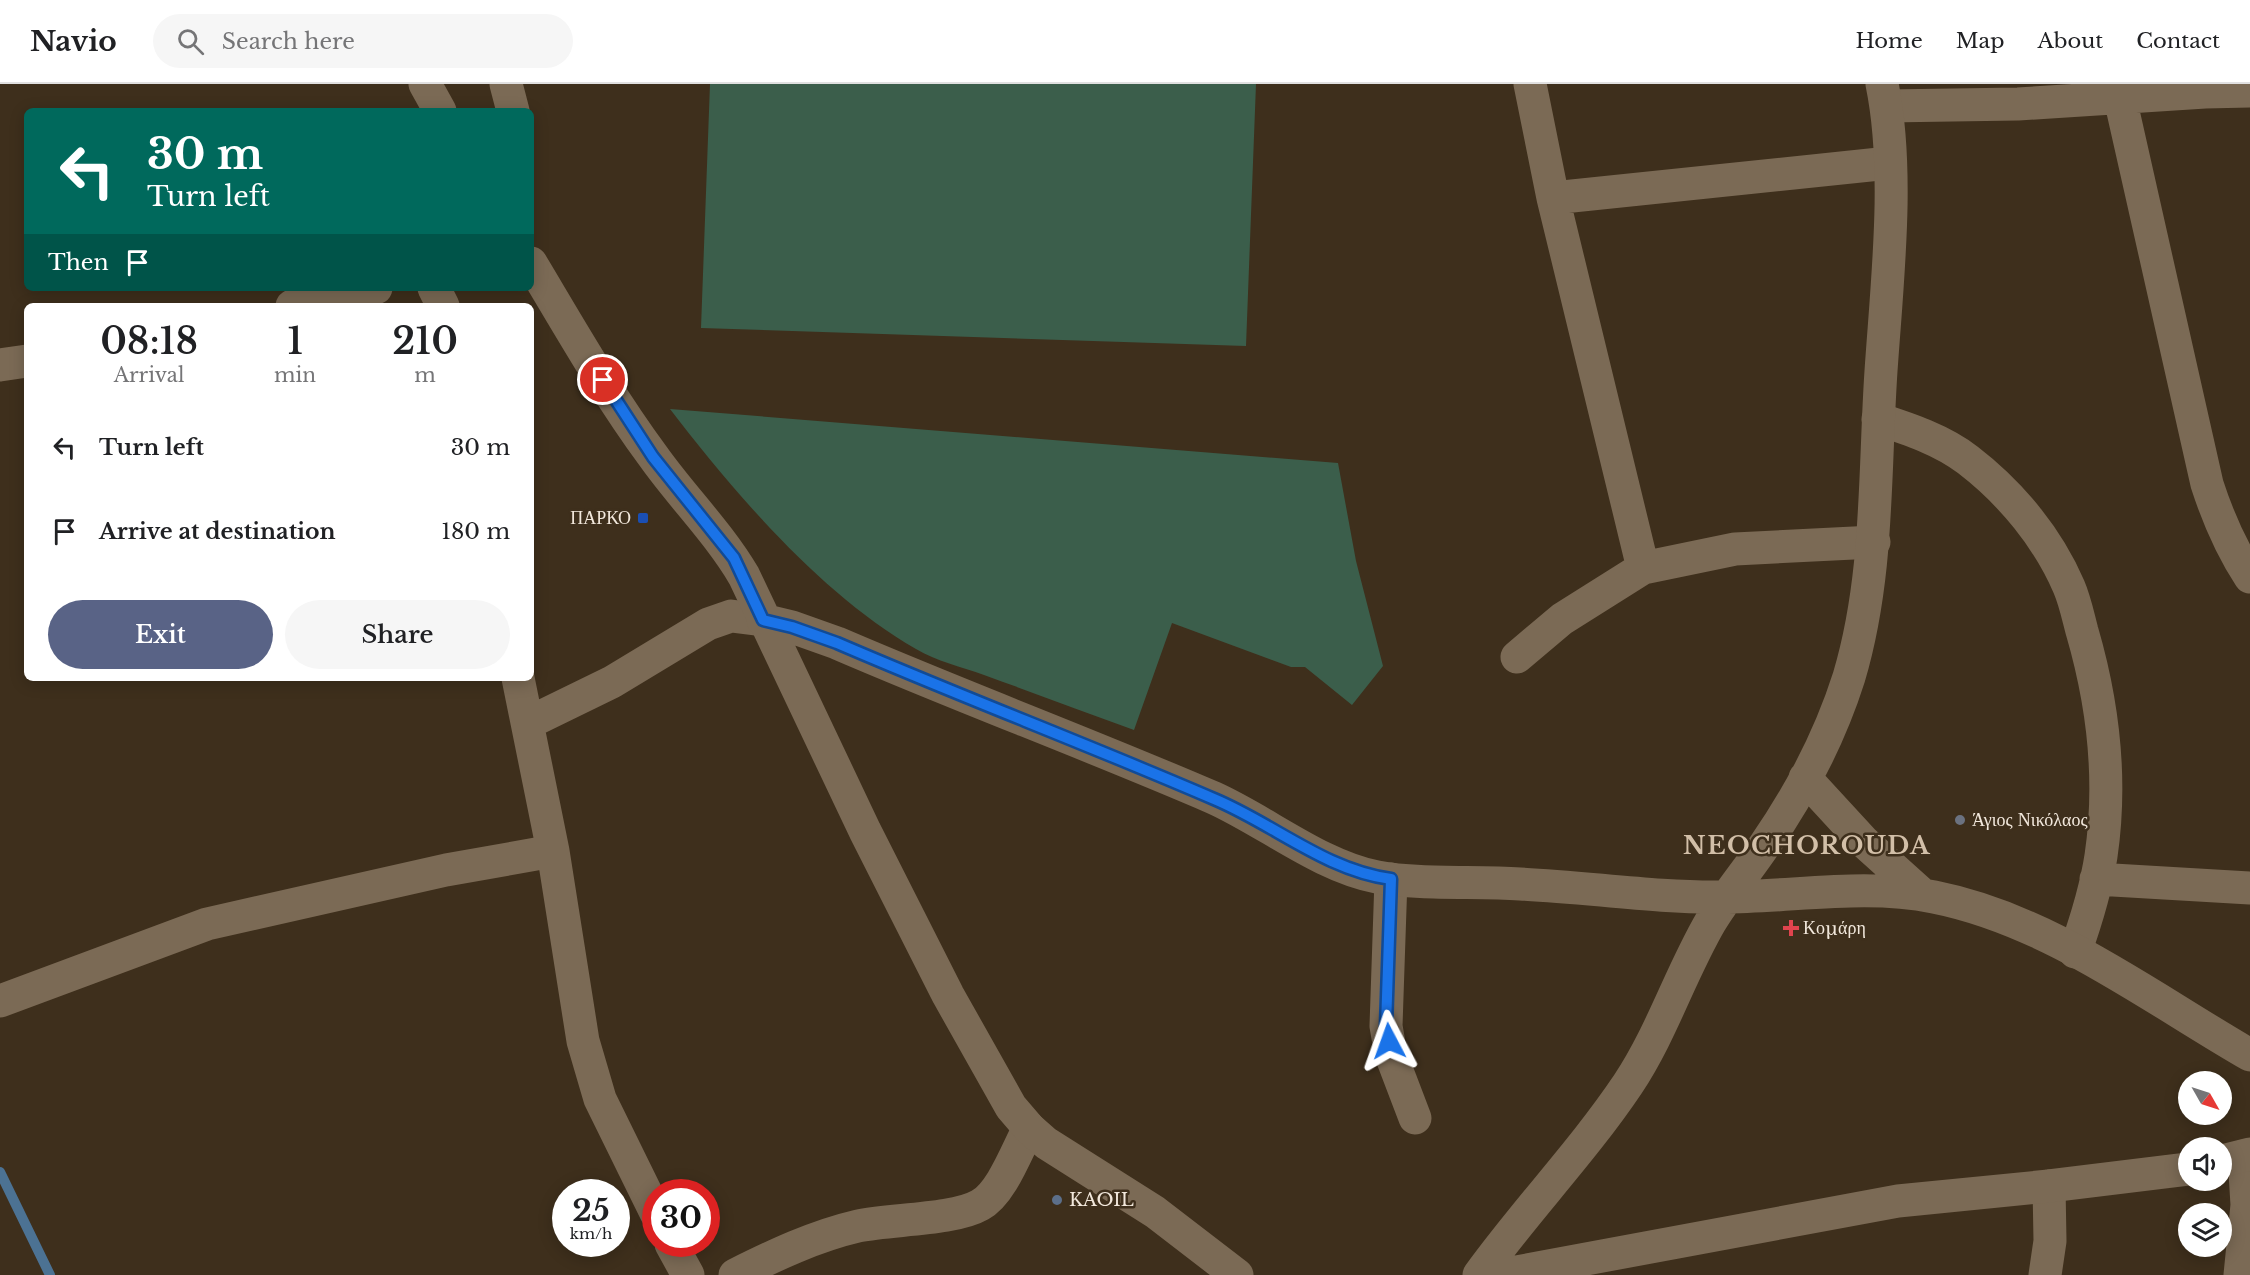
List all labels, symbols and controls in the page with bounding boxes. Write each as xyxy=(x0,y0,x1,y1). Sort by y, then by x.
search box xyxy=(153,14,573,68)
text: Navio xyxy=(30,24,117,59)
icon: search xyxy=(174,25,207,58)
text: Search here xyxy=(222,28,355,55)
text: Home xyxy=(1856,28,1923,54)
text: Map xyxy=(1956,28,2004,54)
text: About xyxy=(2037,28,2103,54)
text: Contact xyxy=(2136,28,2220,54)
text: 30 m xyxy=(147,128,263,180)
icon: left xyxy=(48,132,126,210)
text: Turn left xyxy=(147,180,270,213)
icon: arrive xyxy=(121,246,154,279)
text: Then xyxy=(48,249,109,276)
text: 08:18 xyxy=(100,319,198,364)
text: 1 xyxy=(287,319,303,364)
text: 210 xyxy=(392,319,458,364)
pin xyxy=(577,354,628,405)
text: Arrival xyxy=(114,363,184,387)
text: min xyxy=(274,363,316,387)
text: m xyxy=(414,363,436,387)
icon: arrive xyxy=(586,363,619,396)
icon: left xyxy=(48,431,81,464)
text: Turn left xyxy=(99,434,204,461)
text: 30 m xyxy=(451,434,510,461)
place label: ΠΑΡΚΟ xyxy=(570,507,631,529)
marker: ΠΑΡΚΟ xyxy=(636,511,650,525)
icon: arrive xyxy=(48,515,81,548)
text: Arrive at destination xyxy=(99,518,336,545)
text: 180 m xyxy=(441,518,510,545)
button: Exit xyxy=(48,600,273,669)
button: Share xyxy=(285,600,510,669)
place label: Άγιος Νικόλαος xyxy=(1972,809,2088,831)
marker: Άγιος Νικόλαος xyxy=(1953,813,1967,827)
district label: NEOCHOROUDA xyxy=(1683,831,1931,860)
place label: Κομάρη xyxy=(1803,917,1866,939)
marker: Κομάρη xyxy=(1784,921,1798,935)
position arrow xyxy=(1357,1009,1421,1073)
north arrow xyxy=(2178,1071,2232,1125)
map controls xyxy=(2178,1071,2232,1257)
button: sound xyxy=(2178,1137,2232,1191)
speed limit sign: 30 xyxy=(642,1179,720,1257)
place label: KAOIL xyxy=(1069,1189,1134,1211)
text: 25 xyxy=(572,1192,610,1229)
marker: KAOIL xyxy=(1050,1193,1064,1207)
button: layers xyxy=(2178,1203,2232,1257)
text: km/h xyxy=(570,1224,612,1243)

